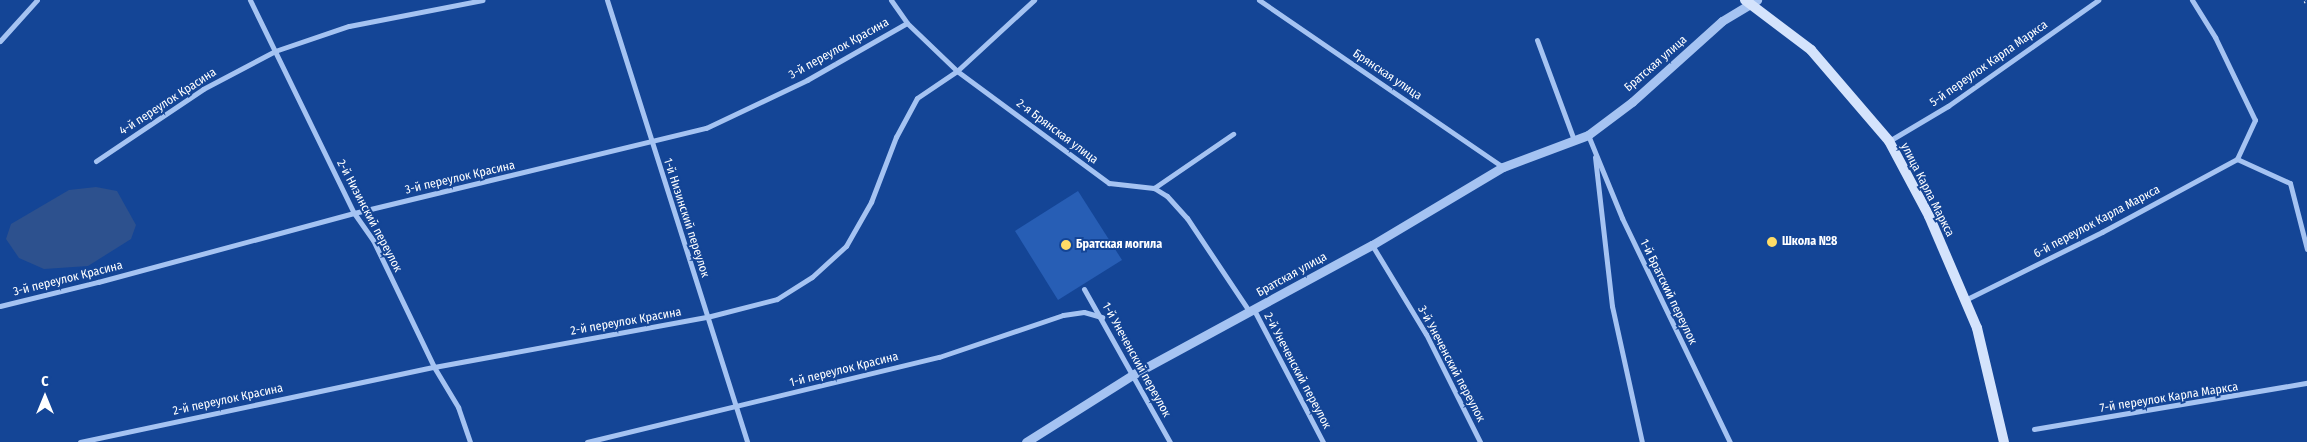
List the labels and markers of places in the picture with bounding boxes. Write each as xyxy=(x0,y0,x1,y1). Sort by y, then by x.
place label: Школа №8 xyxy=(1782,235,1837,249)
marker: Школа №8 xyxy=(1766,236,1778,248)
place label: Братская могила xyxy=(1076,238,1162,252)
marker: Братская могила xyxy=(1060,239,1072,251)

